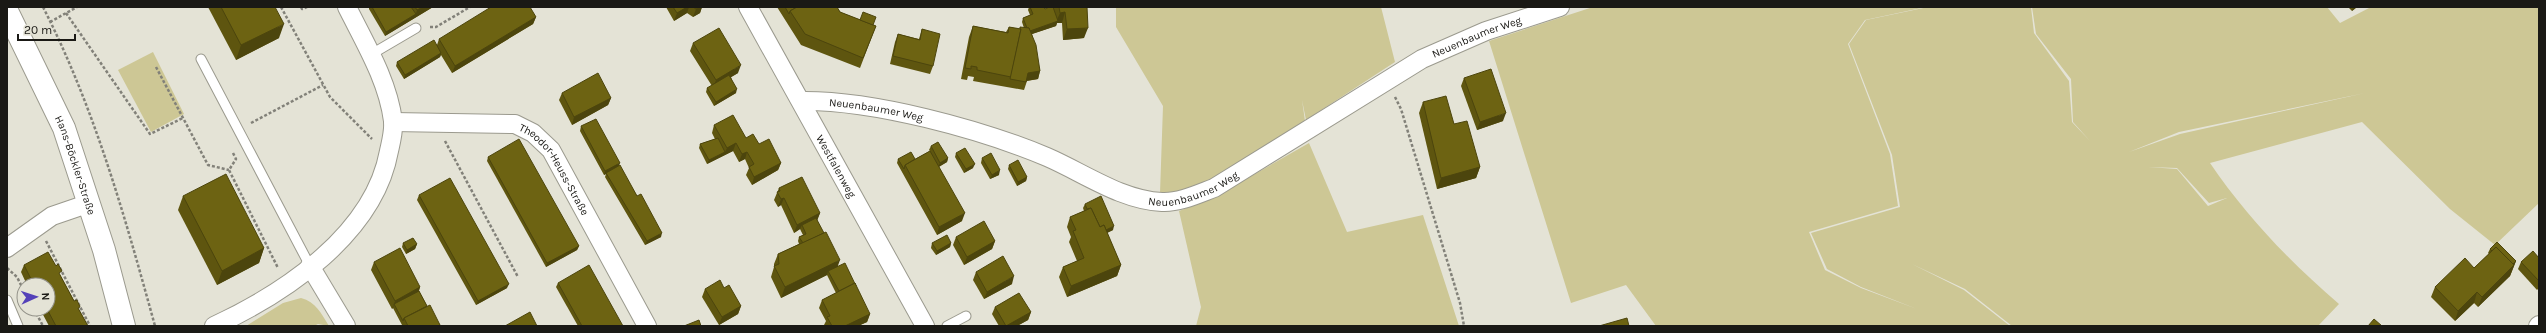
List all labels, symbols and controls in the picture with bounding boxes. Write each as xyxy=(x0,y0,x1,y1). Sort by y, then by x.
street label: Neuenbaumer Weg xyxy=(1430,14,1524,61)
scale bar xyxy=(18,16,75,42)
text: 20 m xyxy=(24,23,52,37)
street label: Neuenbaumer Weg xyxy=(829,96,925,124)
street label: Hans-Böckler-Straße xyxy=(52,113,98,217)
street label: Theodor-Heuss-Straße xyxy=(517,121,592,218)
street label: Westfalenweg xyxy=(813,133,859,201)
street label: Neuenbaumer Weg xyxy=(1147,168,1242,209)
north arrow xyxy=(16,277,56,317)
text: N xyxy=(39,292,52,301)

